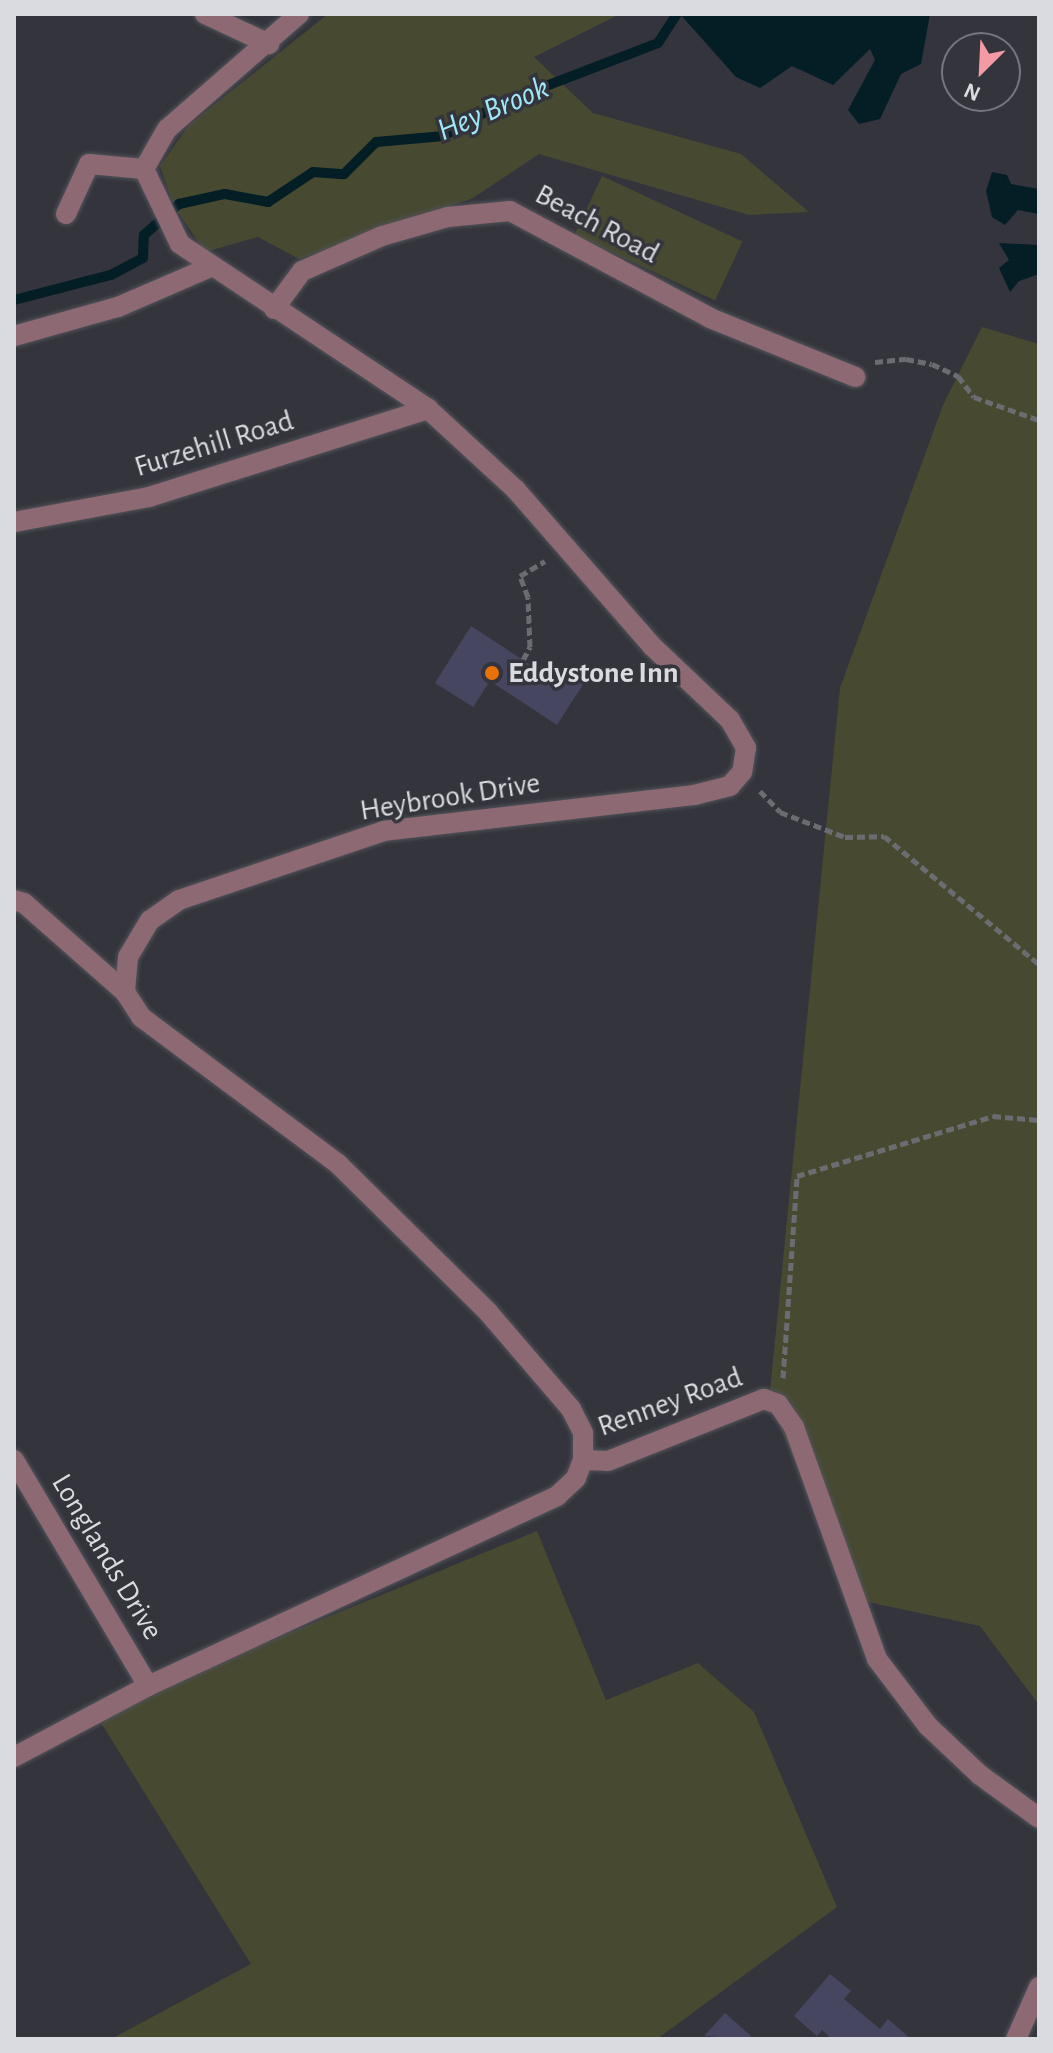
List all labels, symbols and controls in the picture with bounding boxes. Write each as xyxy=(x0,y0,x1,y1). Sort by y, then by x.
north arrow xyxy=(941,32,1021,112)
water label: Hey Brook xyxy=(431,68,555,150)
text: N xyxy=(961,79,984,105)
street label: Beach Road xyxy=(529,176,665,272)
street label: Furzehill Road xyxy=(130,403,298,485)
place label: Eddystone Inn xyxy=(508,655,679,691)
marker: Eddystone Inn xyxy=(483,664,501,682)
street label: Heybrook Drive xyxy=(357,765,543,829)
street label: Renney Road xyxy=(593,1359,747,1445)
street label: Longlands Drive xyxy=(43,1468,171,1646)

